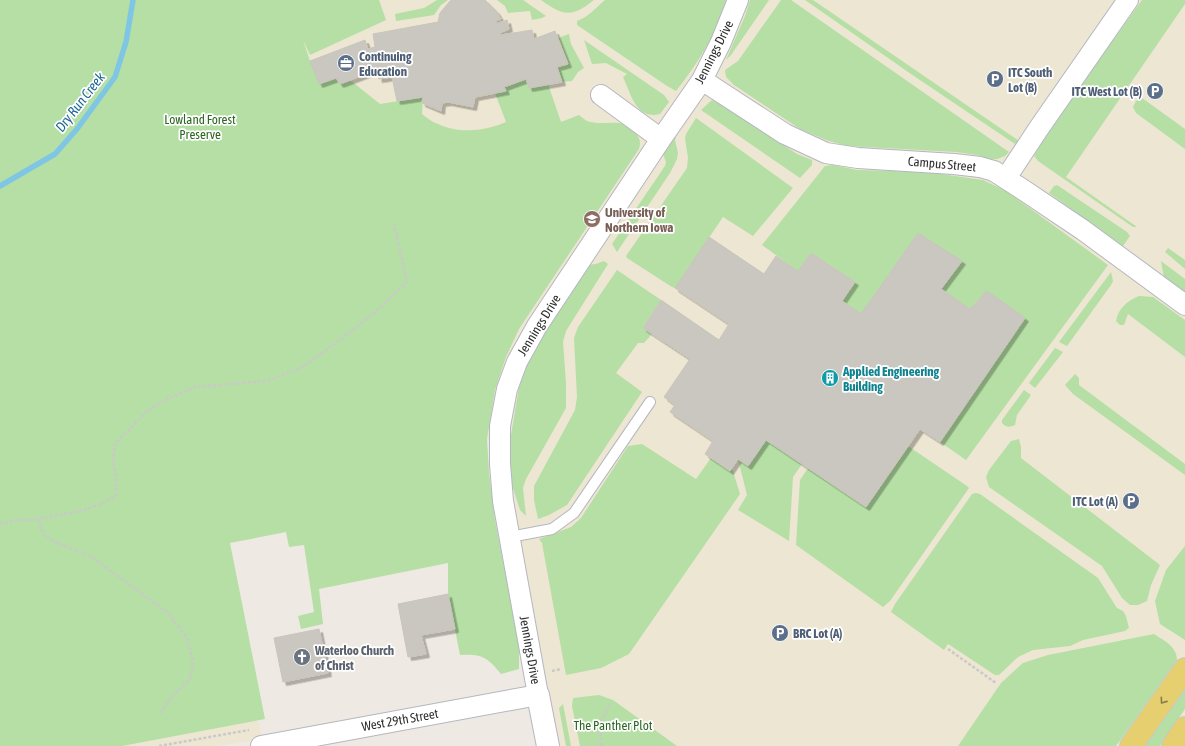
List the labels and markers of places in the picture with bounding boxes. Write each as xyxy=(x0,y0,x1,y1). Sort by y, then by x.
place label: Continuing Education xyxy=(359,49,412,79)
office icon: Continuing Education xyxy=(336,53,356,73)
place label: ITC South Lot (B) xyxy=(1008,65,1052,95)
parking icon: ITC South Lot (B) xyxy=(985,69,1005,89)
parking icon: ITC West Lot (B) xyxy=(1145,81,1165,101)
place label: ITC West Lot (B) xyxy=(1071,84,1142,99)
place label: University of Northern Iowa xyxy=(605,205,673,235)
school or university icon: University of Northern Iowa xyxy=(582,209,602,229)
place label: Applied Engineering Building xyxy=(842,364,940,394)
building icon: Applied Engineering Building xyxy=(820,368,840,388)
parking icon: ITC Lot (A) xyxy=(1121,491,1141,511)
place label: ITC Lot (A) xyxy=(1072,494,1118,509)
parking icon: BRC Lot (A) xyxy=(770,623,790,643)
place label: BRC Lot (A) xyxy=(793,626,842,641)
place label: Waterloo Church of Christ xyxy=(314,643,394,673)
church icon: Waterloo Church of Christ xyxy=(292,647,312,667)

